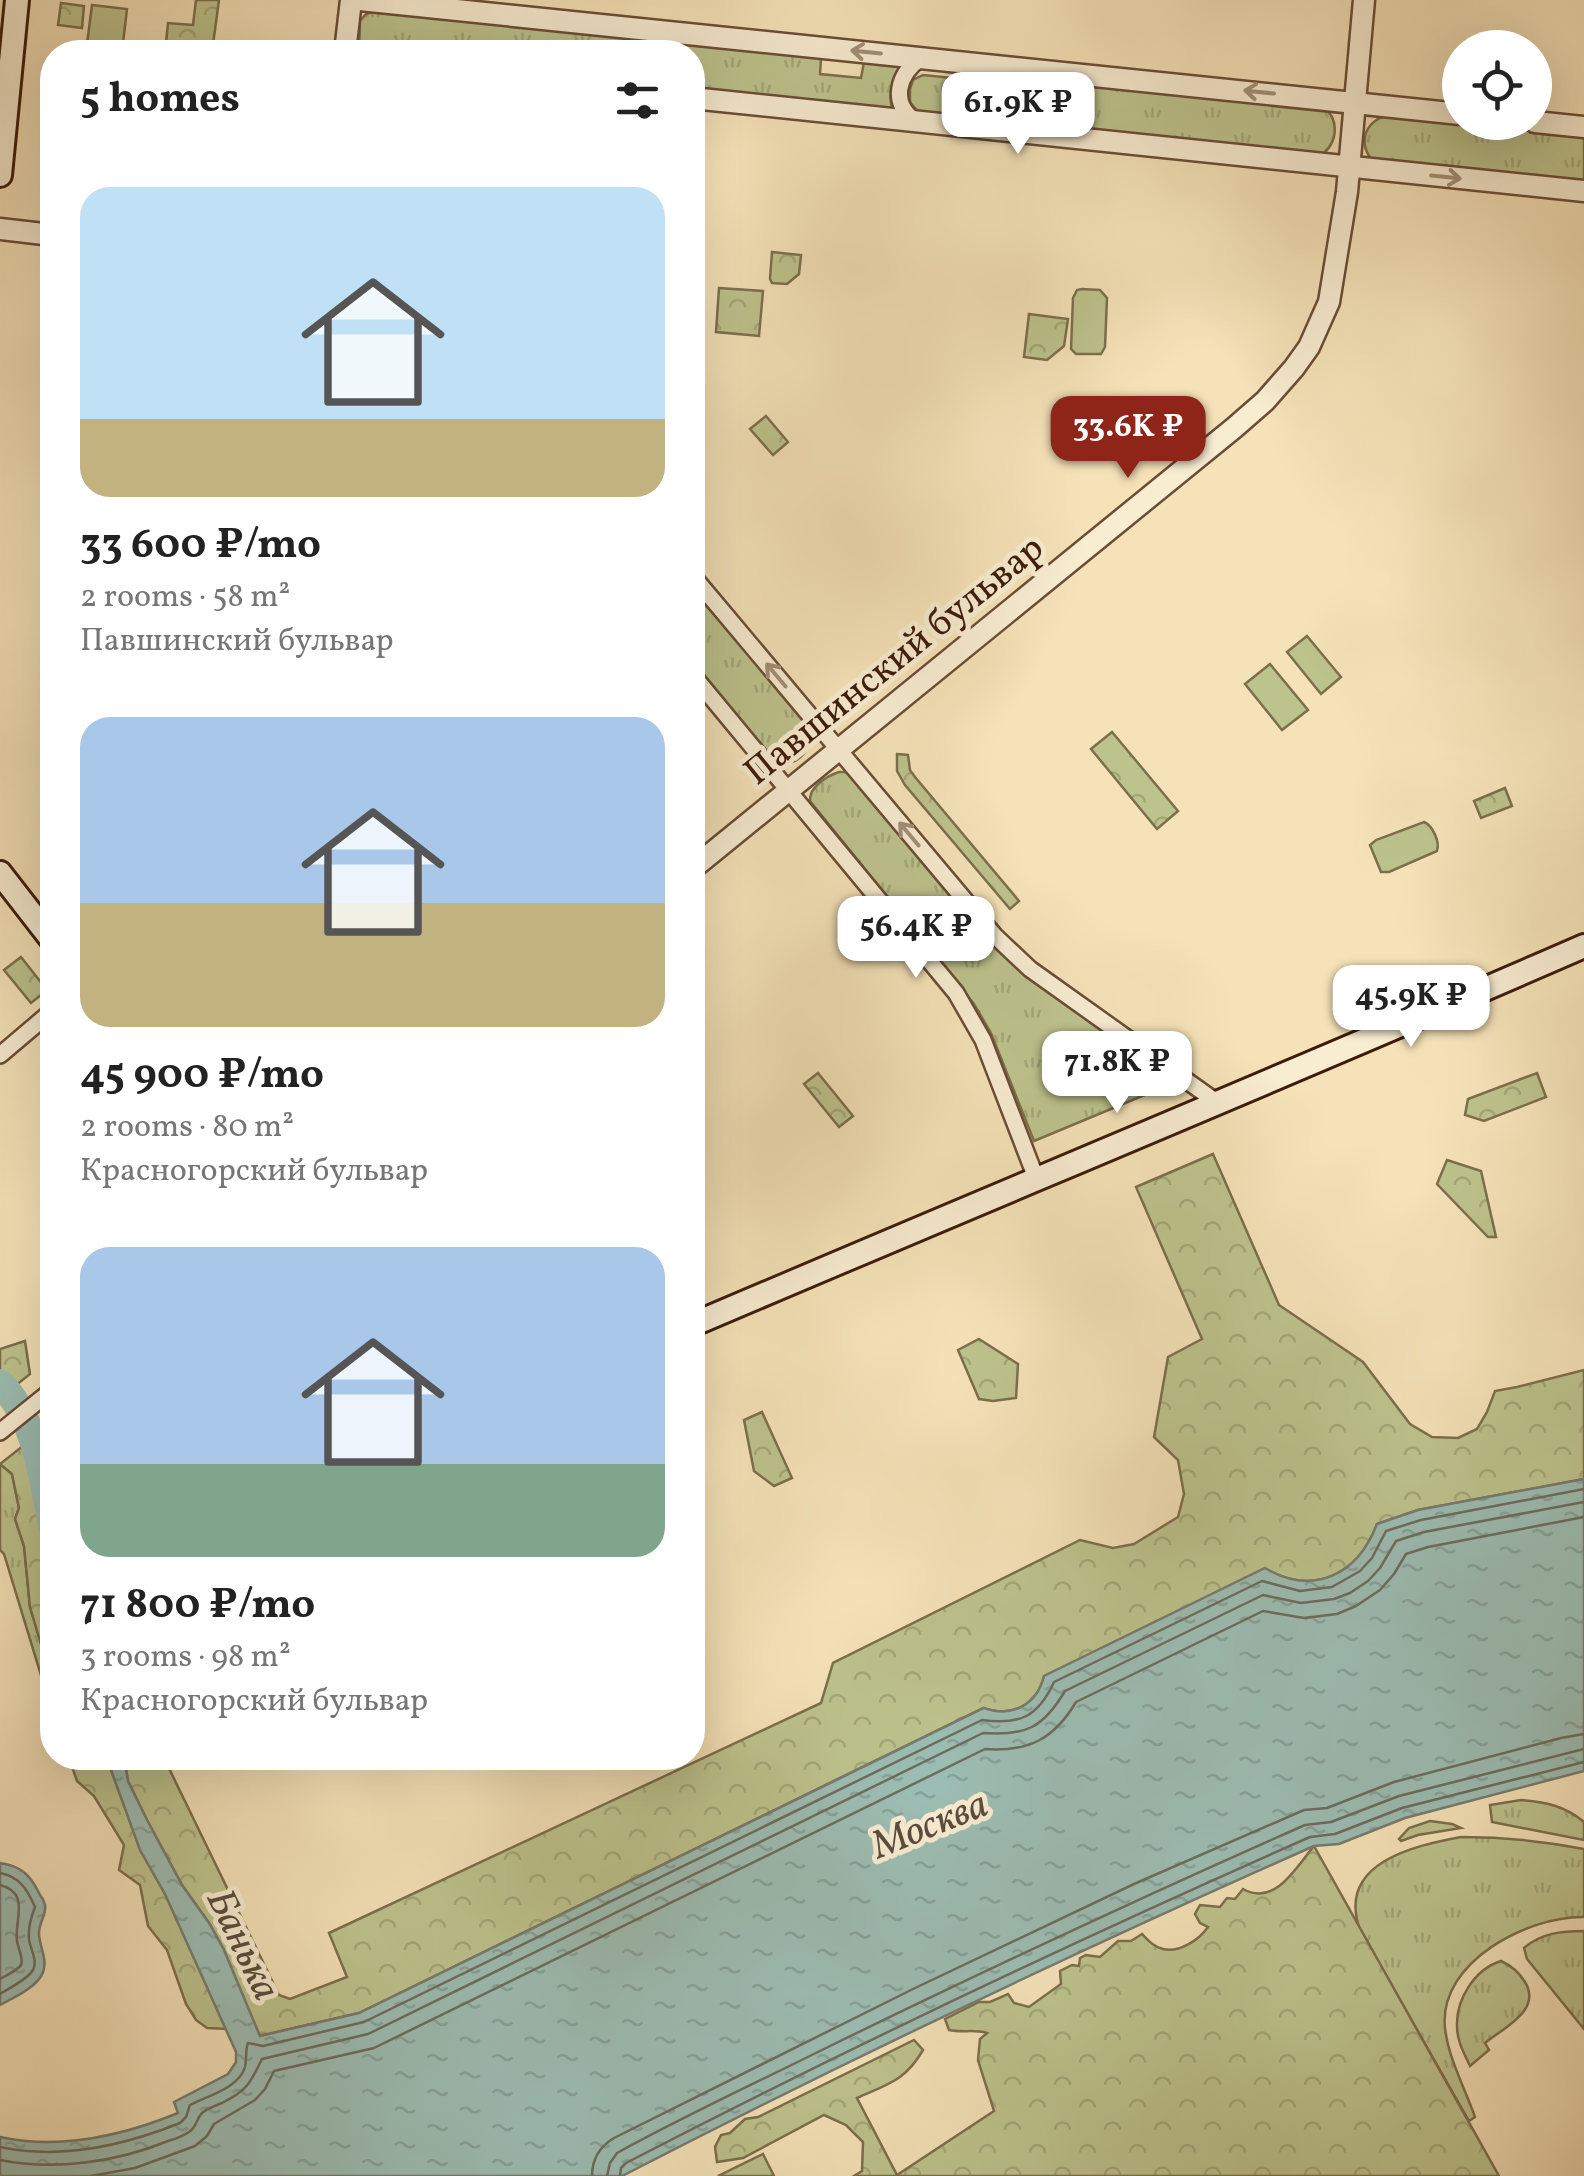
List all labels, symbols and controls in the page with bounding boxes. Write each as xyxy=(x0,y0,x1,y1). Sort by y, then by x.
map controls xyxy=(1442,30,1552,140)
button: locate xyxy=(1442,30,1552,140)
one-way arrow xyxy=(850,42,882,61)
text: 5 homes xyxy=(80,71,240,130)
pin: 61.9K ₽ xyxy=(926,72,1110,157)
icon: filters xyxy=(610,73,665,128)
text: 61.9K ₽ xyxy=(964,82,1072,126)
one-way arrow xyxy=(1243,82,1275,101)
one-way arrow xyxy=(1429,167,1462,186)
icon: home xyxy=(283,252,463,432)
pin: 33.6K ₽ xyxy=(1036,396,1220,481)
text: 33.6K ₽ xyxy=(1073,406,1183,450)
text: 33 600 ₽/mo xyxy=(80,517,321,576)
street label: Павшинский бульвар xyxy=(734,524,1057,800)
text: 2 rooms · 58 m² xyxy=(80,576,290,620)
text: Павшинский бульвар xyxy=(80,620,394,664)
one-way arrow xyxy=(765,663,787,689)
icon: home xyxy=(283,782,463,962)
one-way arrow xyxy=(898,821,920,847)
pin: 56.4K ₽ xyxy=(824,896,1008,981)
text: 56.4K ₽ xyxy=(860,906,972,950)
pin: 45.9K ₽ xyxy=(1319,965,1503,1050)
text: 45.9K ₽ xyxy=(1355,975,1467,1019)
pin: 71.8K ₽ xyxy=(1025,1031,1209,1116)
text: 71.8K ₽ xyxy=(1064,1041,1170,1085)
text: 45 900 ₽/mo xyxy=(80,1047,324,1106)
text: 2 rooms · 80 m² xyxy=(80,1106,294,1150)
text: Красногорский бульвар xyxy=(80,1150,428,1194)
icon: home xyxy=(283,1312,463,1492)
text: 71 800 ₽/mo xyxy=(80,1577,315,1636)
text: 3 rooms · 98 m² xyxy=(80,1636,291,1680)
text: Красногорский бульвар xyxy=(80,1680,428,1724)
water label: Москва xyxy=(862,1778,997,1876)
water label: Банька xyxy=(191,1881,292,2011)

